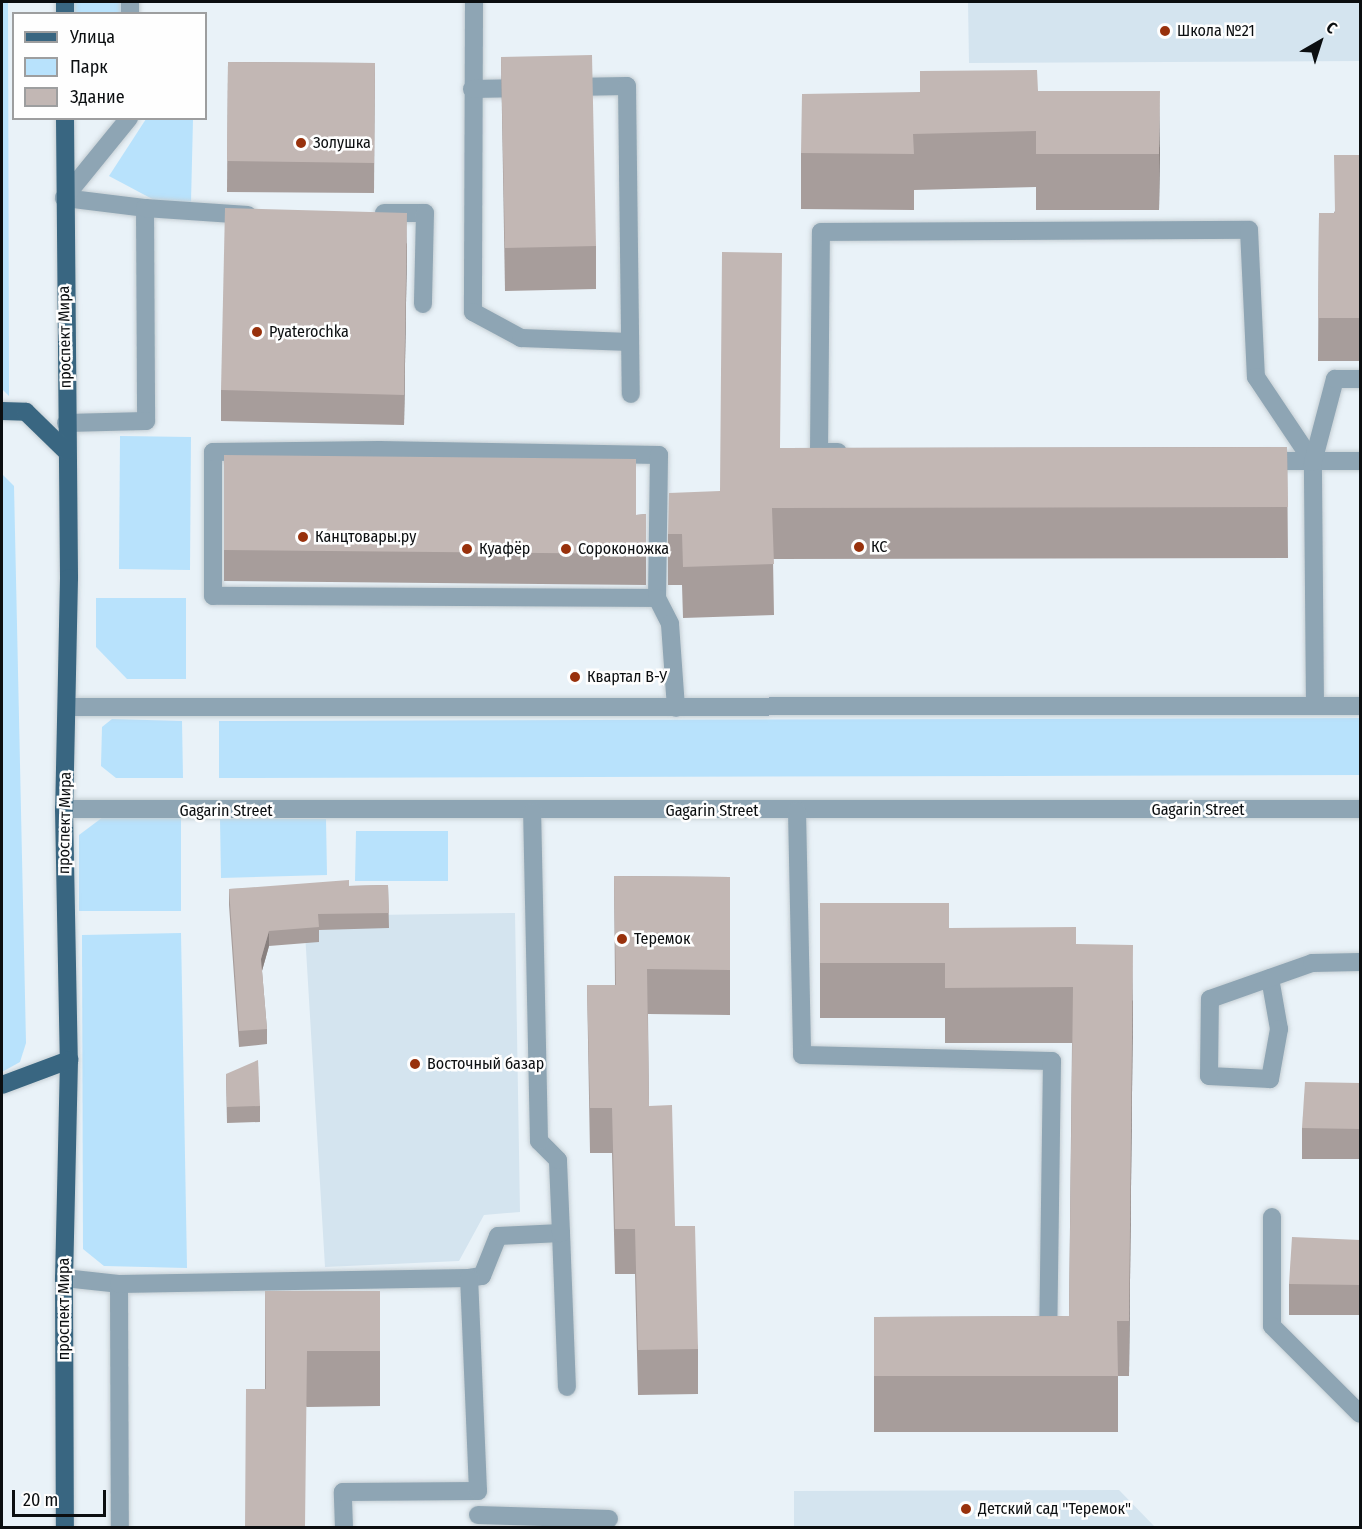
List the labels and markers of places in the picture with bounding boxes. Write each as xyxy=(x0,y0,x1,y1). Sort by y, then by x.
place label: Школа №21 xyxy=(1177,21,1255,41)
marker: Школа №21 xyxy=(1158,24,1172,38)
place label: Золушка xyxy=(313,133,371,153)
marker: Золушка xyxy=(294,136,308,150)
place label: Pyaterochka xyxy=(269,322,349,342)
marker: Pyaterochka xyxy=(250,325,264,339)
place label: Канцтовары.ру xyxy=(315,527,416,547)
marker: Канцтовары.ру xyxy=(296,530,310,544)
place label: КС xyxy=(871,537,887,557)
place label: Куафёр xyxy=(479,539,530,559)
place label: Сороконожка xyxy=(578,539,669,559)
marker: КС xyxy=(852,540,866,554)
marker: Куафёр xyxy=(460,542,474,556)
marker: Сороконожка xyxy=(559,542,573,556)
place label: Квартал В-У xyxy=(587,667,667,687)
marker: Квартал В-У xyxy=(568,670,582,684)
place label: Теремок xyxy=(634,929,690,949)
marker: Теремок xyxy=(615,932,629,946)
place label: Восточный базар xyxy=(427,1054,544,1074)
marker: Восточный базар xyxy=(408,1057,422,1071)
place label: Детский сад "Теремок" xyxy=(978,1499,1131,1519)
marker: Детский сад "Теремок" xyxy=(959,1502,973,1516)

